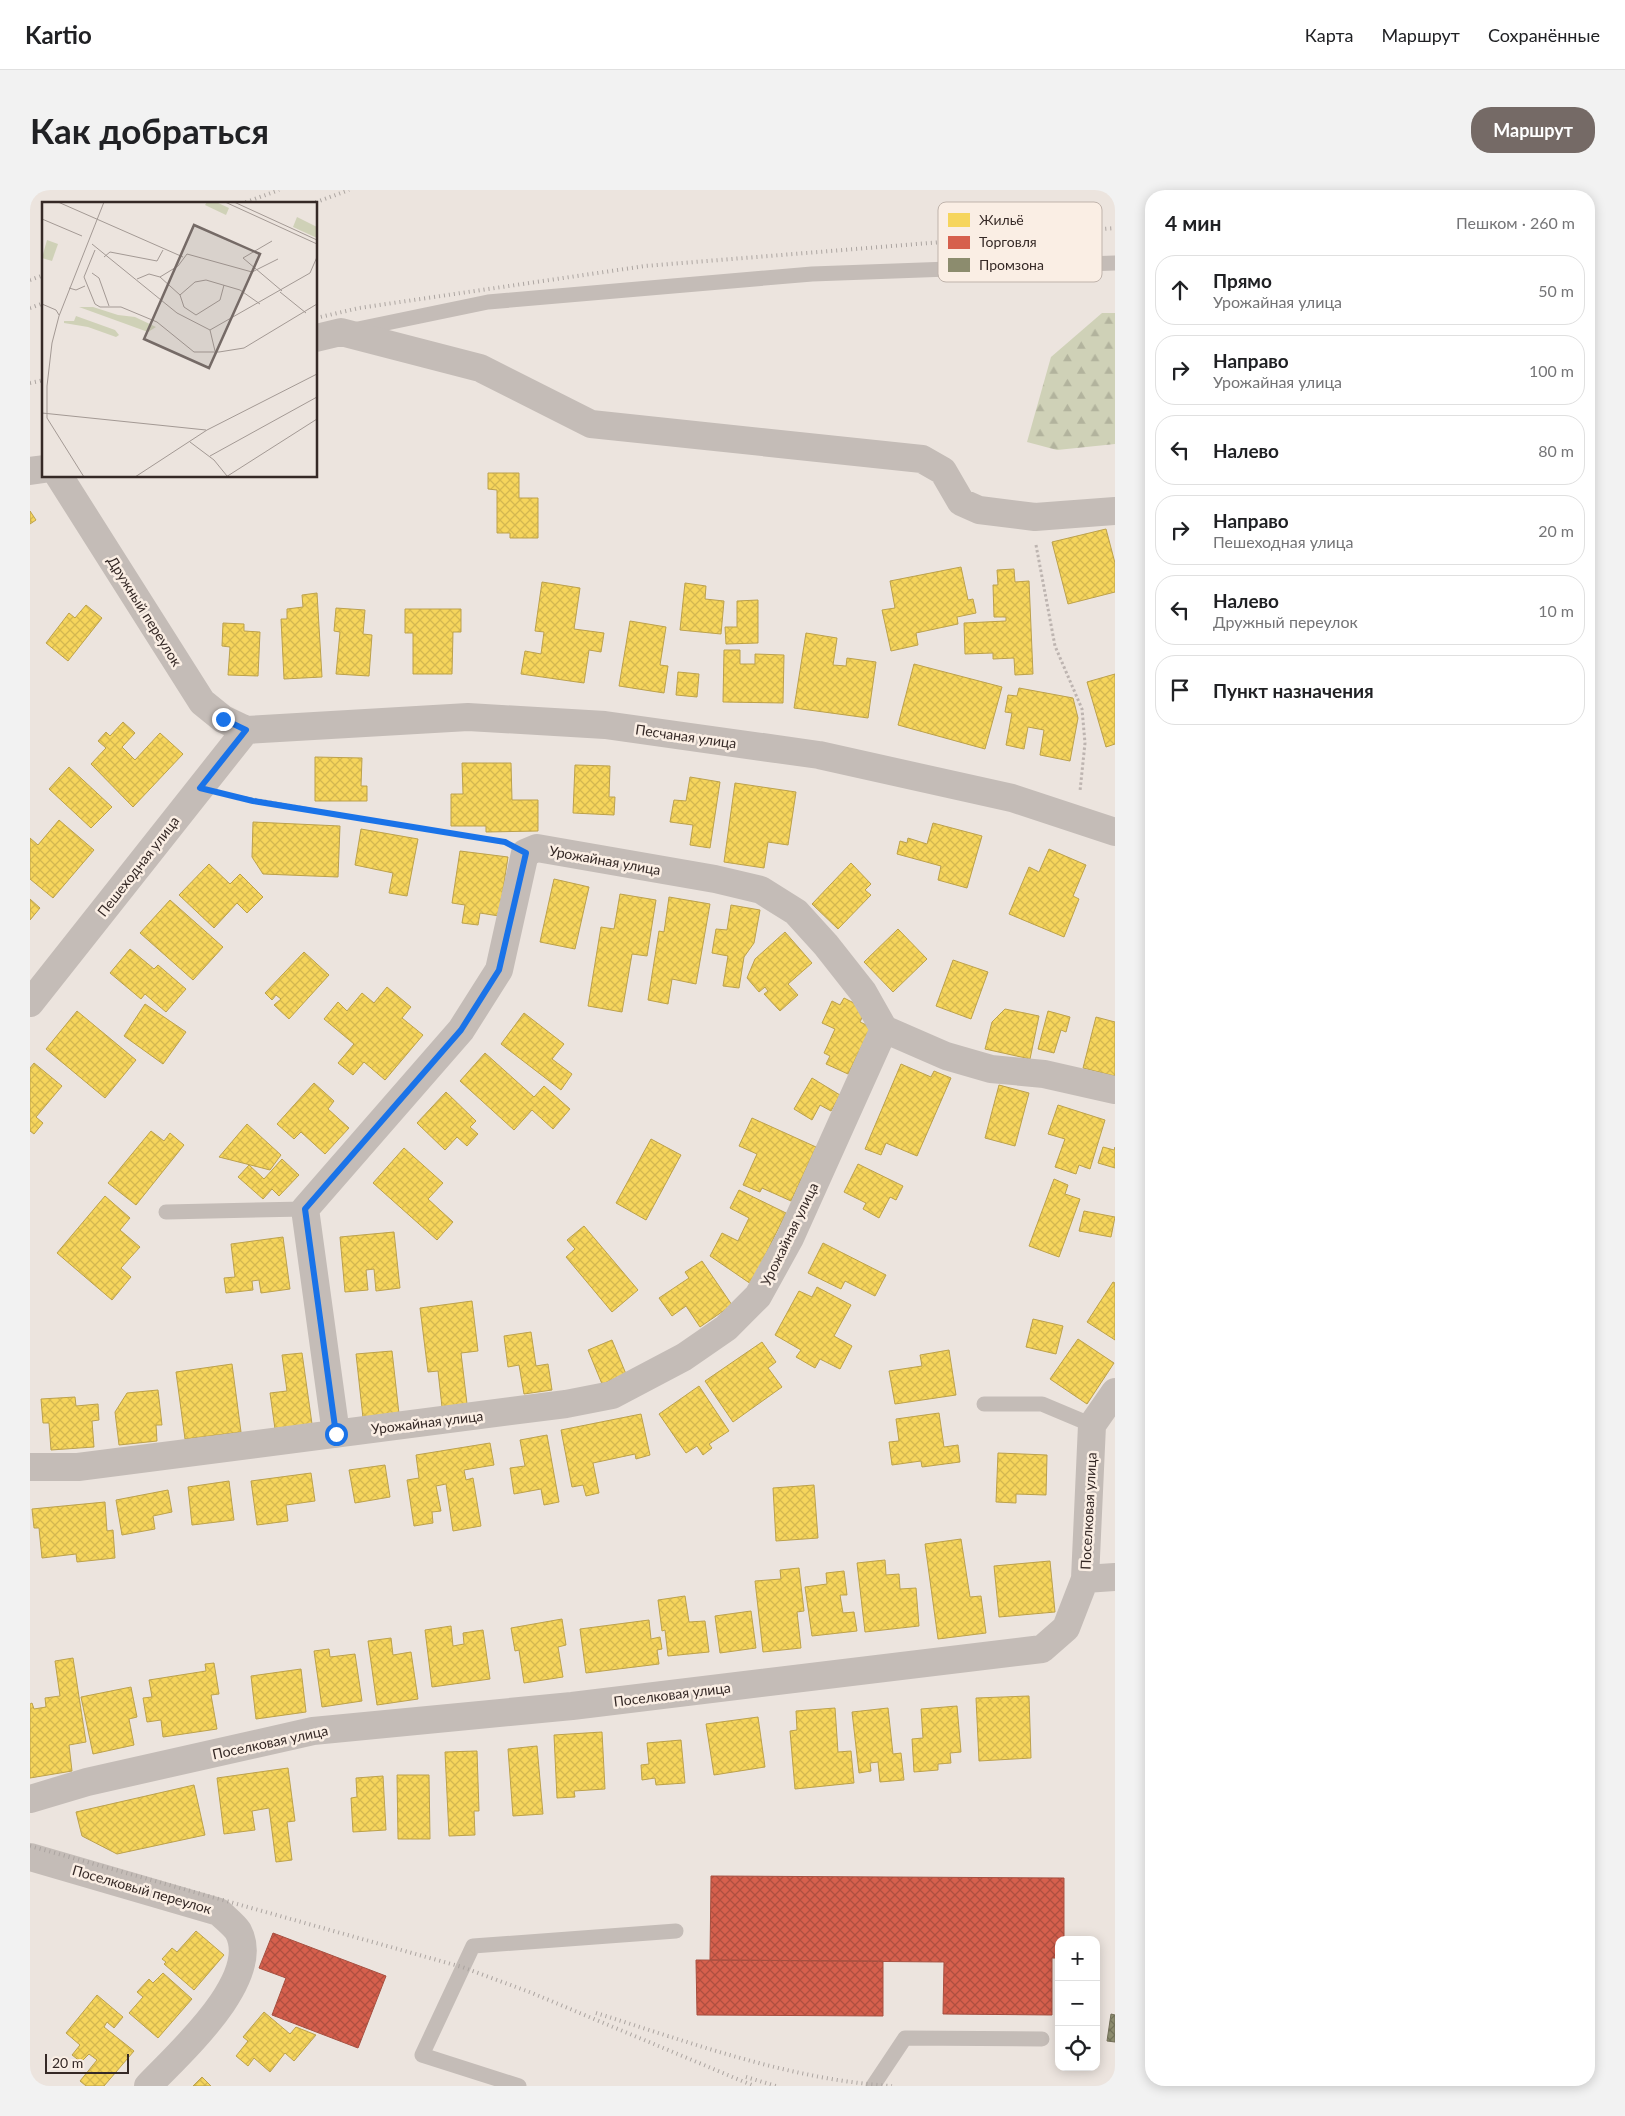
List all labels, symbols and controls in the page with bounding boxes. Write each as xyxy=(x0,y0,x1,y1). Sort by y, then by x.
text: Kartio xyxy=(25,20,92,49)
text: Карта xyxy=(1305,24,1353,46)
text: Маршрут xyxy=(1381,24,1460,46)
text: Сохранённые xyxy=(1488,24,1600,46)
button: Маршрут xyxy=(1471,107,1595,153)
text: Как добраться xyxy=(30,109,269,151)
inset map xyxy=(42,202,318,478)
legend xyxy=(938,202,1102,282)
text: 4 мин xyxy=(1165,210,1222,235)
text: Жильё xyxy=(979,211,1024,228)
text: Пешком · 260 m xyxy=(1456,213,1575,232)
text: Торговля xyxy=(979,233,1037,250)
text: Промзона xyxy=(979,256,1044,273)
text: Прямо xyxy=(1213,269,1272,292)
icon: ahead xyxy=(1166,276,1194,304)
text: 50 m xyxy=(1538,281,1574,300)
text: Урожайная улица xyxy=(1213,292,1342,311)
text: Направо xyxy=(1213,349,1289,372)
icon: right xyxy=(1166,356,1194,384)
text: 100 m xyxy=(1529,361,1574,380)
text: Урожайная улица xyxy=(1213,372,1342,391)
icon: left xyxy=(1166,436,1194,464)
text: Налево xyxy=(1213,439,1279,462)
text: 80 m xyxy=(1538,441,1574,460)
text: Направо xyxy=(1213,509,1289,532)
icon: right xyxy=(1166,516,1194,544)
text: 20 m xyxy=(1538,521,1574,540)
text: Пешеходная улица xyxy=(1213,532,1353,551)
street label: Дружный переулок xyxy=(104,553,186,670)
text: Налево xyxy=(1213,589,1279,612)
icon: left xyxy=(1166,596,1194,624)
text: 10 m xyxy=(1538,601,1574,620)
text: Дружный переулок xyxy=(1213,612,1358,631)
icon: arrive xyxy=(1166,676,1194,704)
text: Пункт назначения xyxy=(1213,679,1374,702)
route end xyxy=(212,708,235,731)
street label: Песчаная улица xyxy=(634,720,738,752)
street label: Пешеходная улица xyxy=(93,812,183,920)
street label: Урожайная улица xyxy=(548,842,662,878)
street label: Урожайная улица xyxy=(757,1180,821,1288)
street label: Урожайная улица xyxy=(370,1407,484,1437)
route start xyxy=(325,1423,348,1446)
street label: Поселковая улица xyxy=(1076,1452,1100,1570)
street label: Поселковая улица xyxy=(613,1678,731,1710)
street label: Поселковая улица xyxy=(211,1721,329,1763)
street label: Поселковый переулок xyxy=(70,1861,214,1917)
map controls xyxy=(1055,1936,1100,2071)
button: + xyxy=(1055,1936,1100,1981)
button: − xyxy=(1055,1981,1100,2026)
button: locate xyxy=(1055,2026,1100,2071)
scale bar xyxy=(45,2051,129,2074)
text: 20 m xyxy=(52,2054,83,2071)

